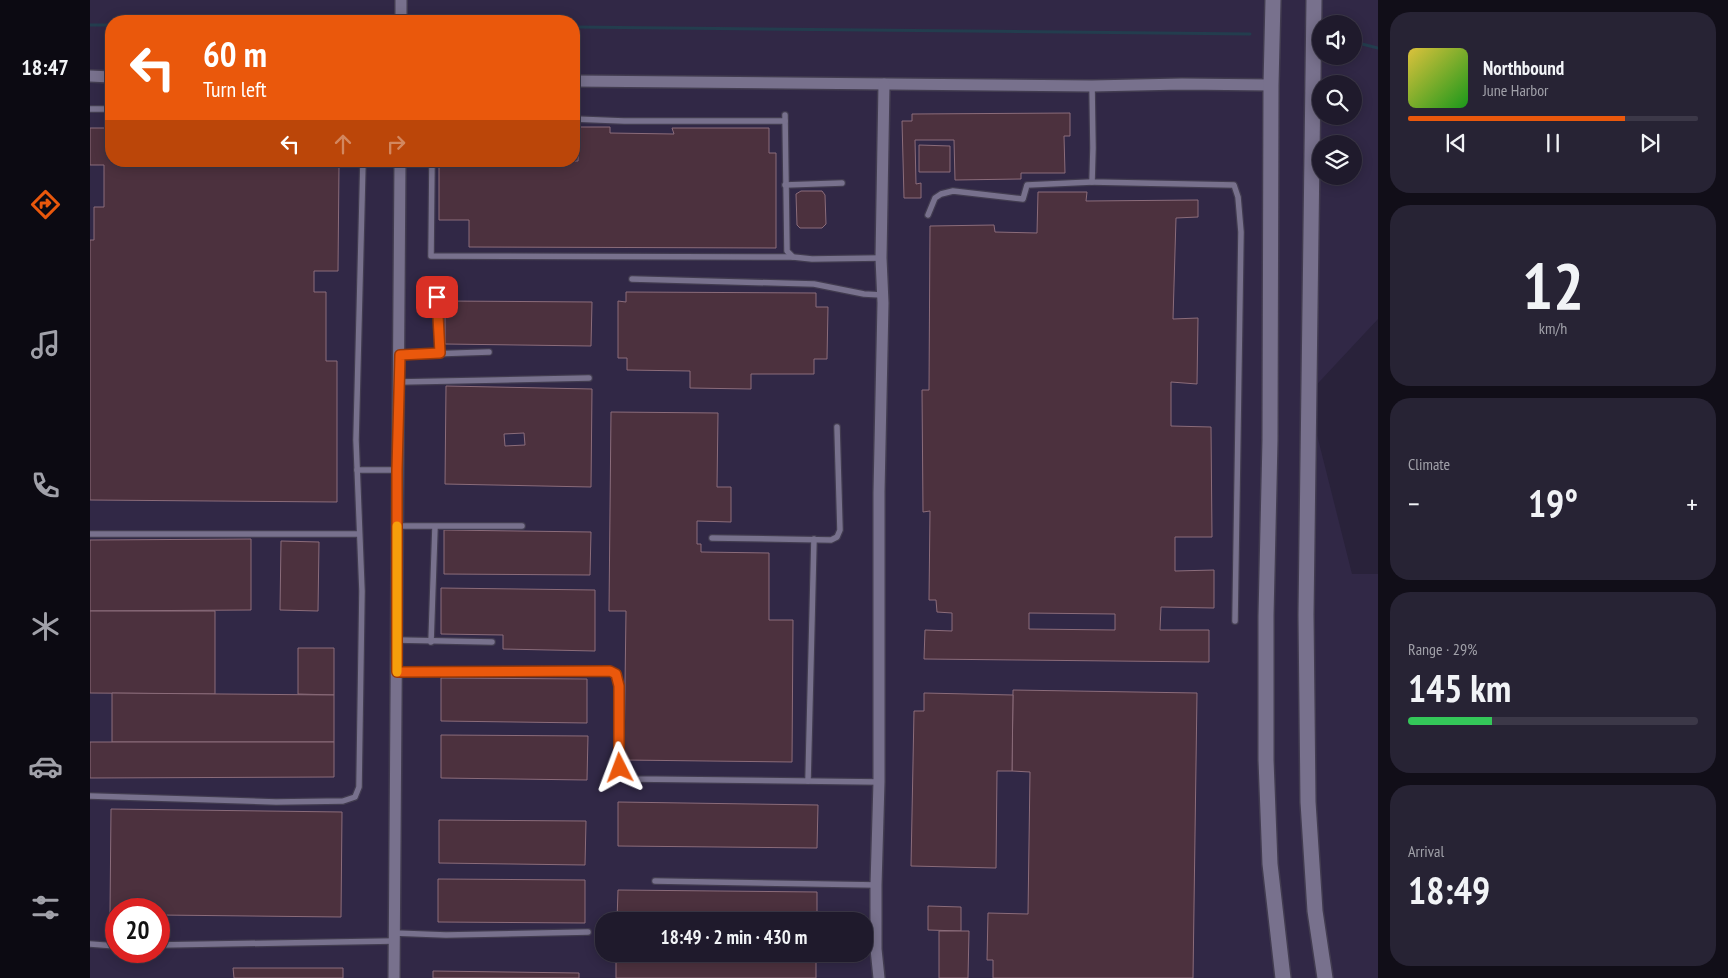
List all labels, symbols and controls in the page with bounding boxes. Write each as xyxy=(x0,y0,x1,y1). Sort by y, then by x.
map controls xyxy=(1312,15,1362,185)
button: sound xyxy=(1312,15,1362,65)
text: 60 m xyxy=(203,31,267,77)
icon: left xyxy=(120,35,185,100)
text: 18:47 xyxy=(21,53,69,81)
text: Northbound xyxy=(1483,56,1564,80)
text: Turn left xyxy=(203,75,267,103)
button: search xyxy=(1312,75,1362,125)
text: June Harbor xyxy=(1483,80,1548,100)
icon: previous xyxy=(1442,129,1470,157)
icon: pause xyxy=(1539,129,1567,157)
icon: next xyxy=(1636,129,1664,157)
icon: left xyxy=(276,130,304,158)
icon: ahead xyxy=(329,130,357,158)
icon: right xyxy=(382,130,410,158)
button: layers xyxy=(1312,135,1362,185)
icon: directions xyxy=(28,187,63,222)
text: 12 xyxy=(1522,243,1584,327)
pin xyxy=(416,276,458,318)
icon: arrive xyxy=(423,283,451,311)
text: km/h xyxy=(1539,318,1567,338)
icon: music xyxy=(28,327,63,362)
text: Climate xyxy=(1408,454,1450,474)
icon: phone xyxy=(28,468,63,503)
text: 19° xyxy=(1528,478,1578,527)
text: − xyxy=(1408,485,1420,522)
text: + xyxy=(1686,485,1698,522)
icon: climate xyxy=(28,609,63,644)
text: Range · 29% xyxy=(1408,639,1477,659)
text: 145 km xyxy=(1408,663,1511,712)
position arrow xyxy=(593,741,645,793)
icon: car xyxy=(28,749,63,784)
text: Arrival xyxy=(1408,841,1444,861)
text: 18:49 xyxy=(1408,865,1490,914)
icon: filters xyxy=(28,890,63,925)
speed limit sign: 20 xyxy=(105,898,170,963)
text: 18:49 · 2 min · 430 m xyxy=(661,925,807,949)

